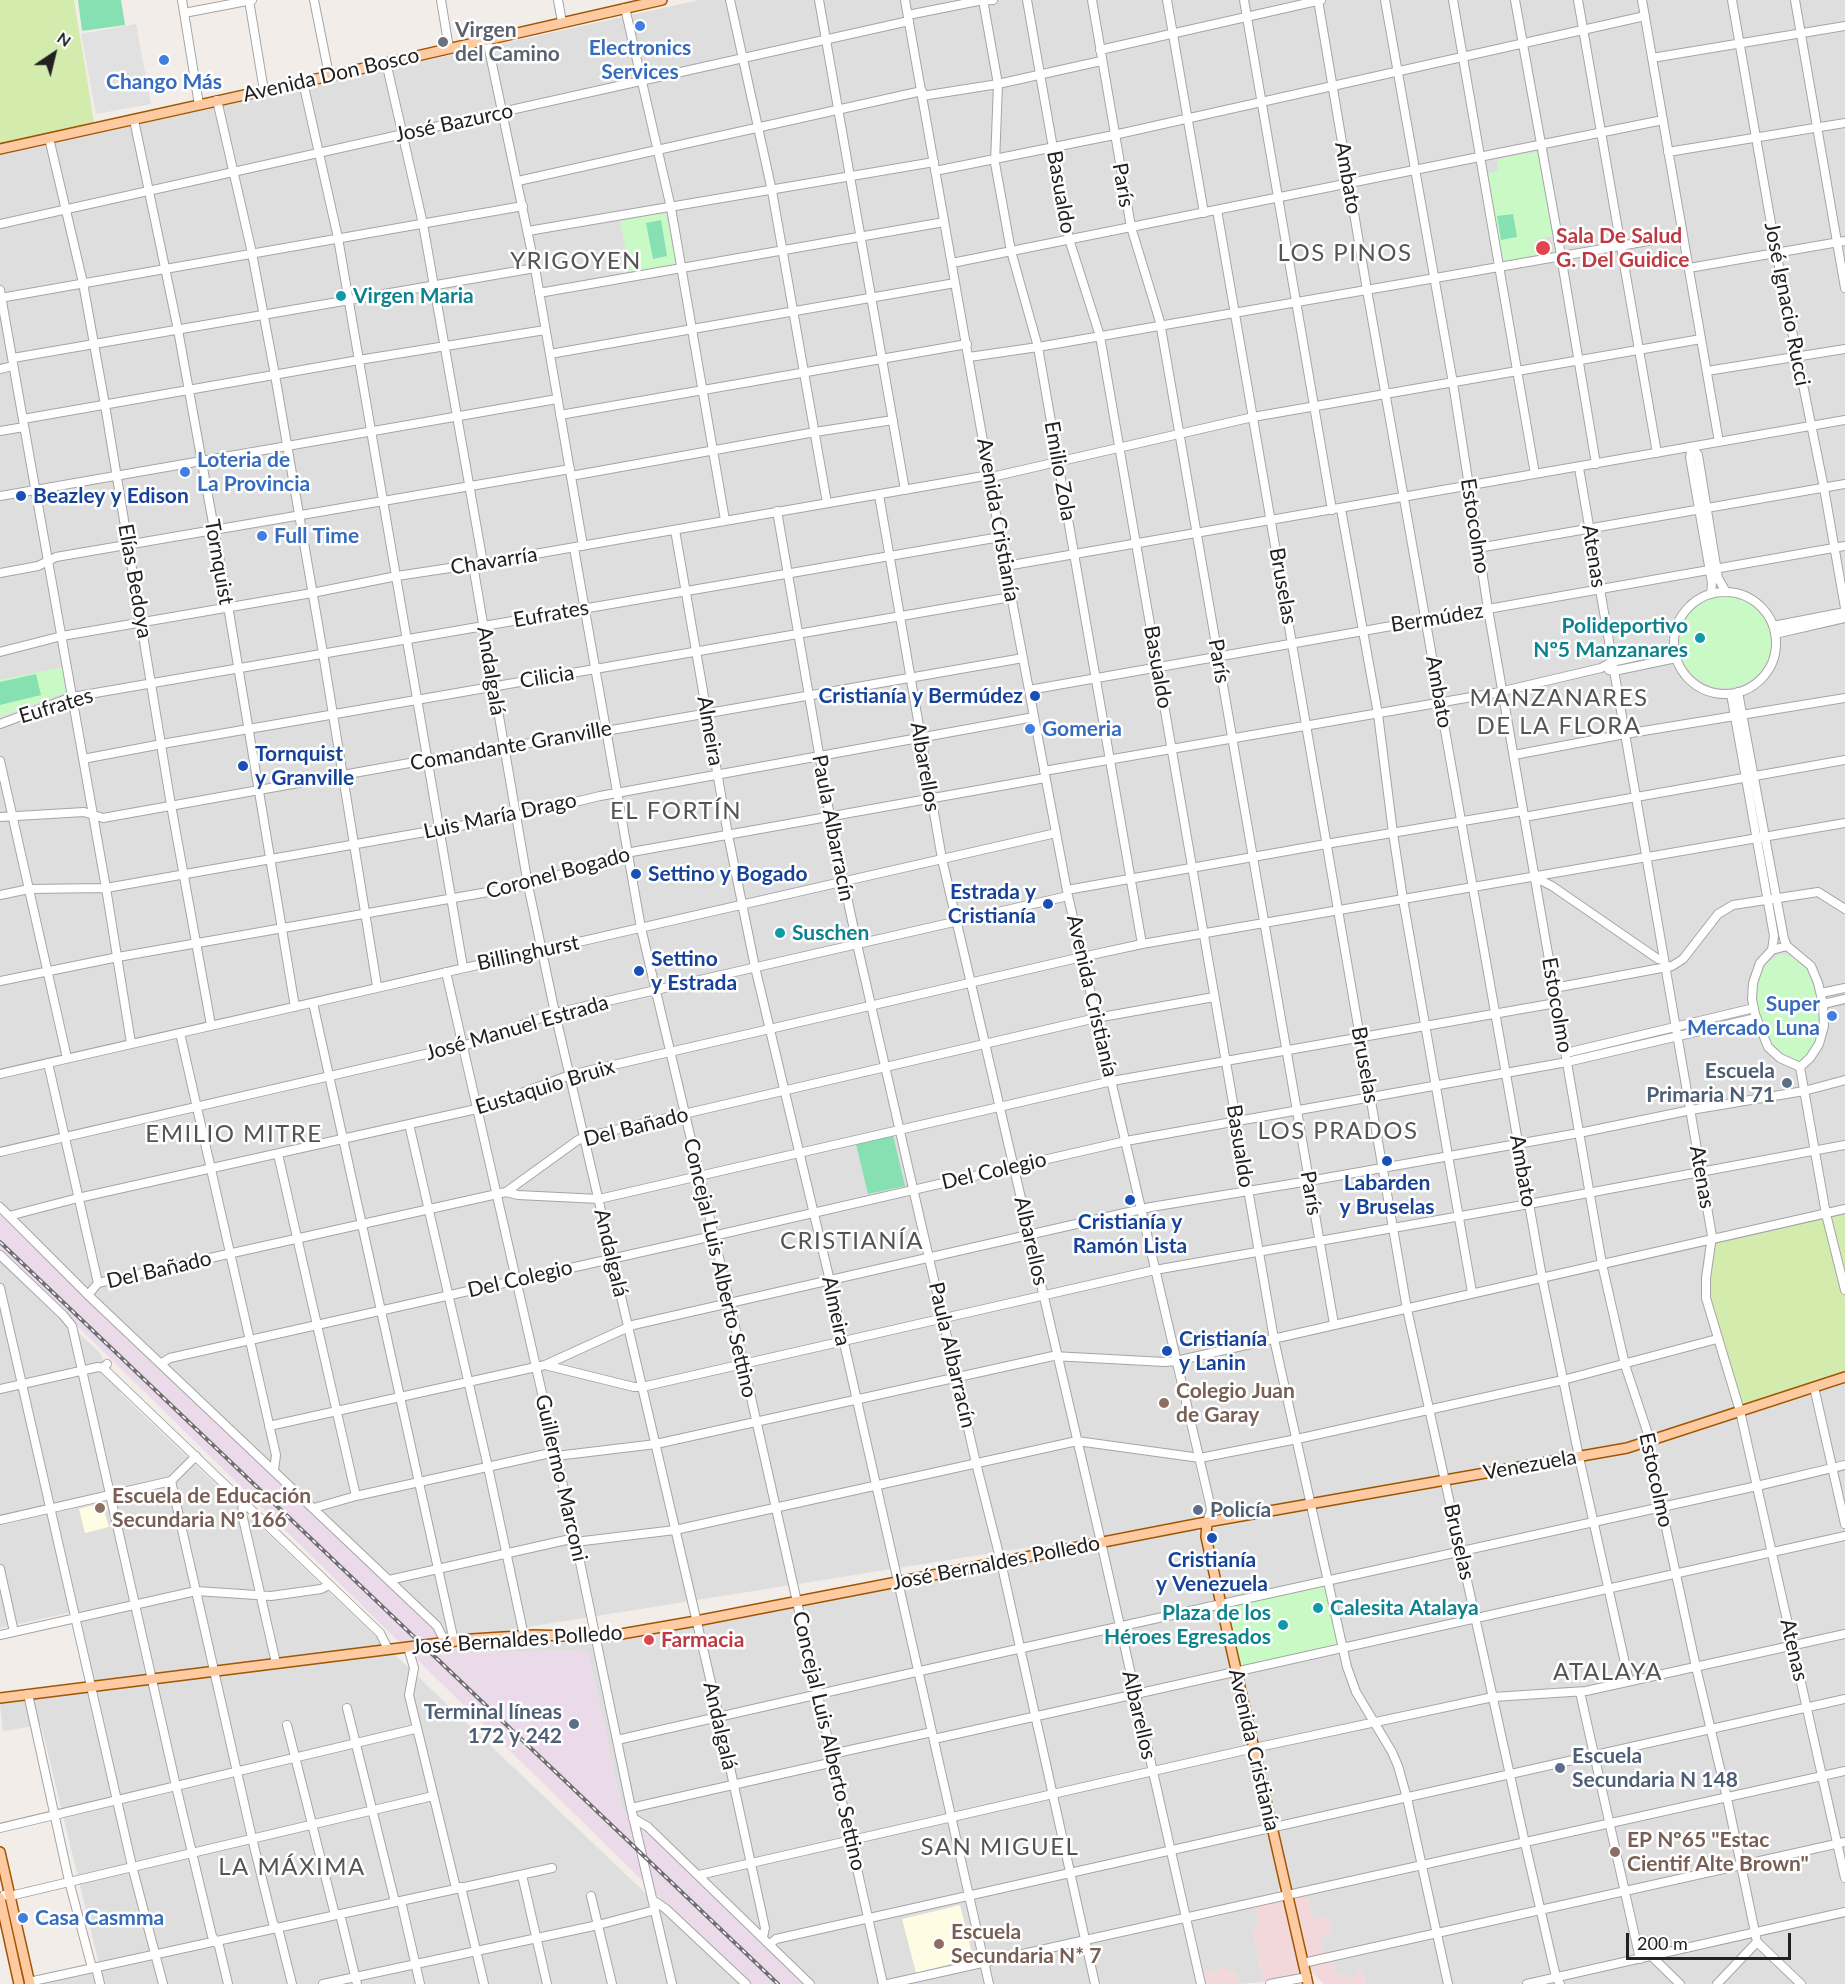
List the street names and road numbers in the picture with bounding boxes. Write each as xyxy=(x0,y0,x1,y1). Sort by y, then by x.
street label: Avenida Don Bosco xyxy=(240,42,422,108)
street label: José Bazurco xyxy=(393,98,515,148)
street label: Ambato xyxy=(1329,140,1367,216)
street label: Basualdo xyxy=(1041,149,1081,235)
street label: París xyxy=(1107,161,1139,209)
street label: José Ignacio Rucci xyxy=(1759,220,1815,388)
street label: Emilio Zola xyxy=(1039,419,1081,523)
street label: Avenida Cristianía xyxy=(971,436,1025,604)
street label: Estocolmo xyxy=(1455,476,1495,576)
street label: Tornquist xyxy=(199,517,239,607)
street label: Elías Bedoya xyxy=(113,522,157,640)
street label: Atenas xyxy=(1577,523,1611,589)
street label: Chavarría xyxy=(449,542,539,580)
street label: Bruselas xyxy=(1264,546,1302,626)
street label: Eufrates xyxy=(511,595,591,633)
street label: Bermúdez xyxy=(1389,598,1485,638)
street label: Basualdo xyxy=(1138,624,1178,710)
street label: Andalgalá xyxy=(472,625,510,717)
street label: París xyxy=(1203,637,1235,685)
street label: Ambato xyxy=(1420,654,1458,730)
street label: Cilicia xyxy=(518,660,576,694)
street label: Eufrates xyxy=(16,683,96,729)
street label: Almeira xyxy=(691,694,729,768)
street label: Comandante Granville xyxy=(408,716,614,776)
street label: Albarellos xyxy=(905,720,945,814)
street label: Paula Albarracín xyxy=(806,753,860,903)
street label: Luis María Drago xyxy=(421,787,579,845)
street label: Coronel Bogado xyxy=(483,842,633,904)
street label: Avenida Cristianía xyxy=(1061,912,1123,1080)
street label: Billinghurst xyxy=(475,930,581,976)
street label: Estocolmo xyxy=(1536,955,1578,1055)
street label: José Manuel Estrada xyxy=(423,990,611,1066)
street label: Bruselas xyxy=(1346,1025,1384,1105)
street label: Eustaquio Bruix xyxy=(472,1054,618,1120)
street label: Del Bañado xyxy=(581,1102,691,1152)
street label: Basualdo xyxy=(1221,1103,1259,1189)
street label: Ambato xyxy=(1504,1133,1542,1209)
street label: Concejal Luis Alberto Settino xyxy=(678,1136,762,1400)
street label: Atenas xyxy=(1684,1144,1720,1210)
street label: Del Colegio xyxy=(939,1147,1049,1195)
street label: París xyxy=(1295,1169,1327,1217)
street label: Albarellos xyxy=(1009,1194,1053,1288)
street label: Andalgalá xyxy=(589,1206,633,1300)
street label: Del Bañado xyxy=(104,1246,214,1294)
street label: Del Colegio xyxy=(465,1255,575,1303)
street label: Almeira xyxy=(816,1274,856,1348)
street label: Paula Albarracín xyxy=(923,1280,981,1430)
street label: Guillermo Marconi xyxy=(530,1392,592,1564)
street label: Estocolmo xyxy=(1634,1430,1678,1530)
street label: Venezuela xyxy=(1481,1444,1579,1486)
street label: Bruselas xyxy=(1438,1501,1480,1583)
street label: José Bernaldes Polledo xyxy=(890,1530,1102,1596)
street label: Concejal Luis Alberto Settino xyxy=(787,1609,871,1873)
street label: Atenas xyxy=(1775,1616,1813,1684)
street label: José Bernaldes Polledo xyxy=(411,1620,623,1660)
street label: Avenida Cristianía xyxy=(1223,1666,1285,1834)
street label: Albarellos xyxy=(1117,1668,1161,1762)
street label: Andalgalá xyxy=(698,1679,742,1773)

